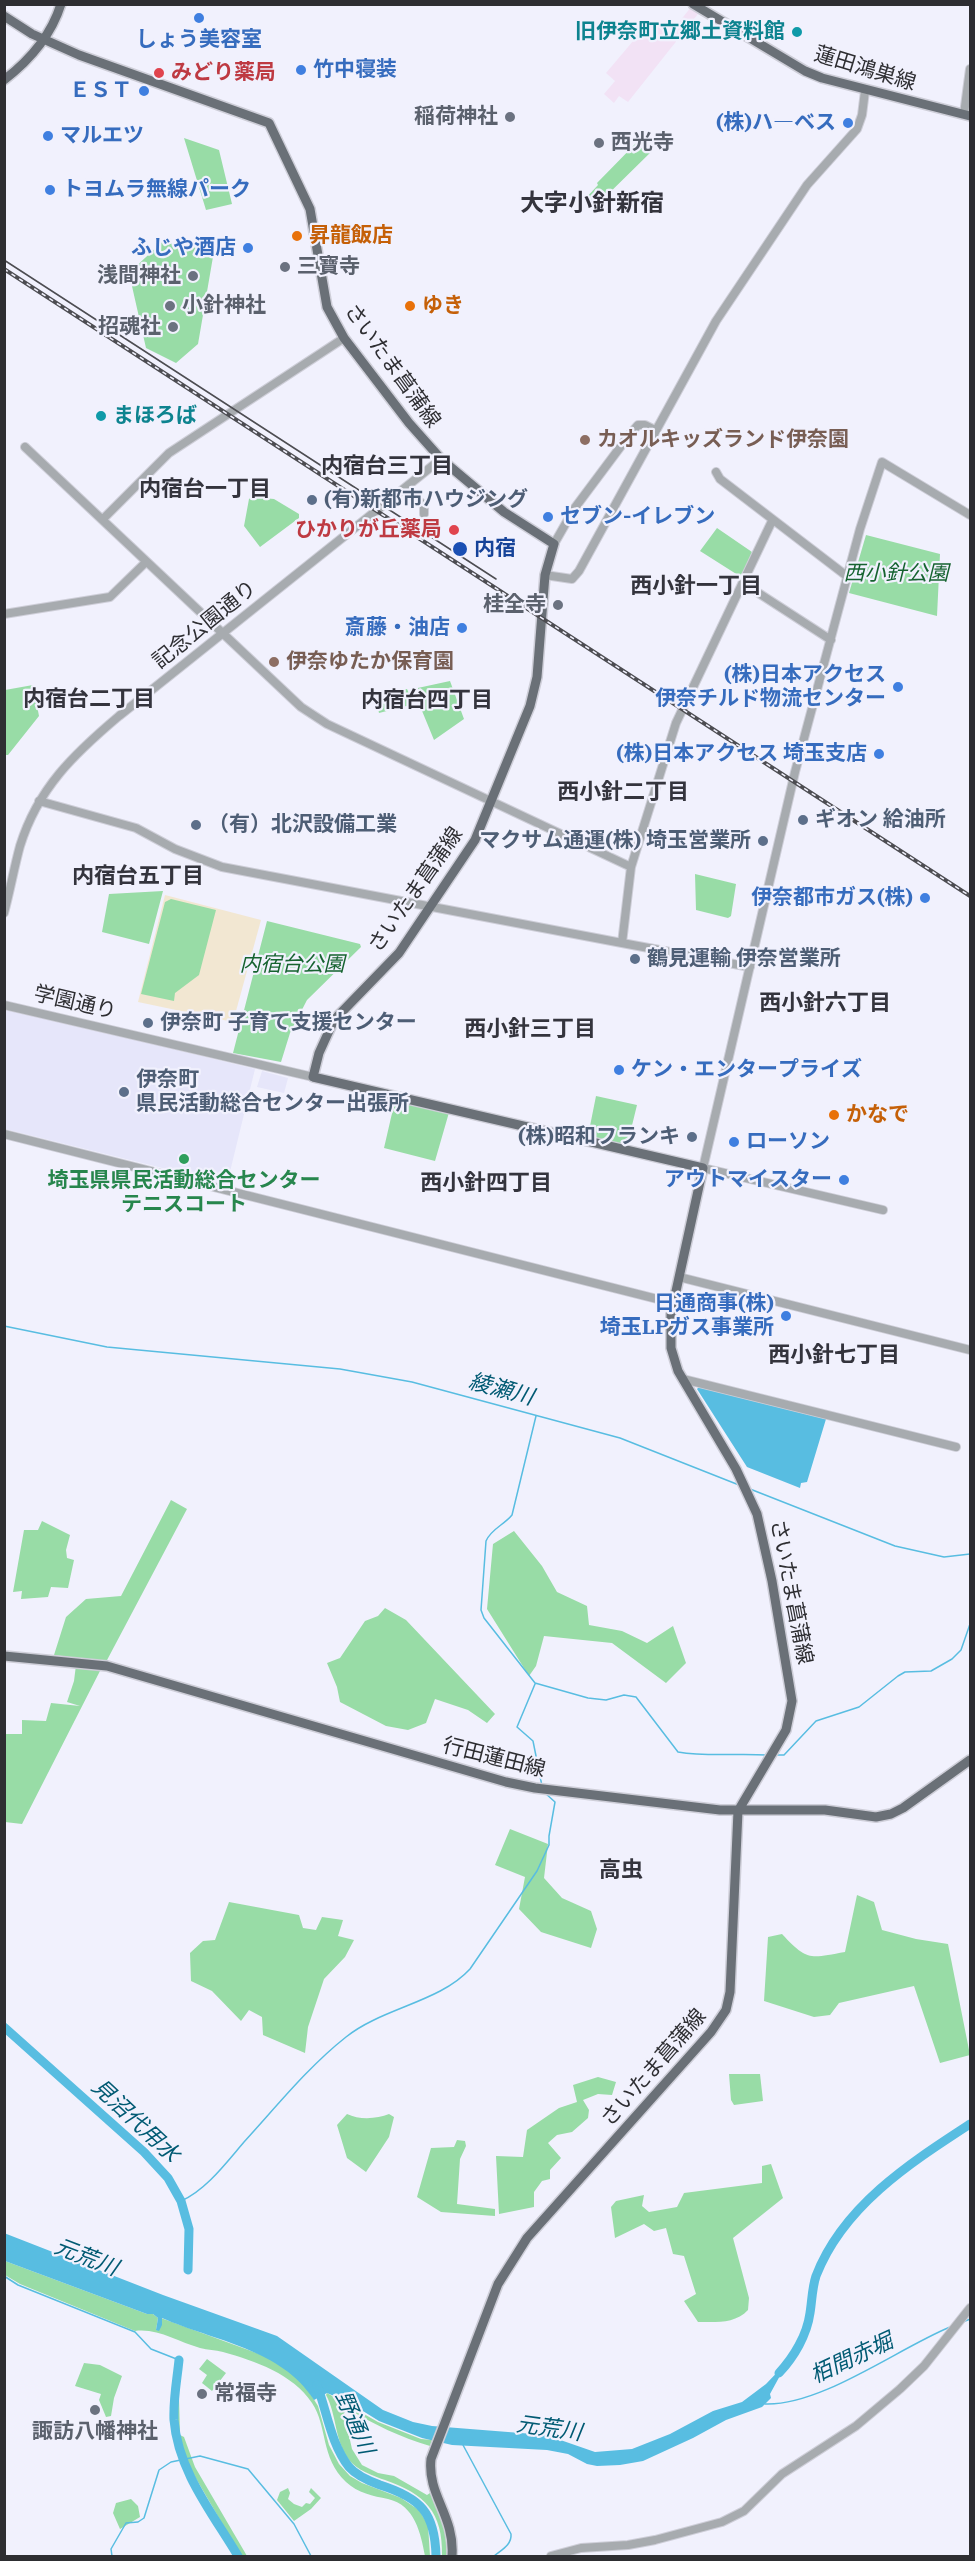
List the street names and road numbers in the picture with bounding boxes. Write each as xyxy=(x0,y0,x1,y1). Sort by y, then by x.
street label: 蓮田鴻巣線 xyxy=(811,42,919,96)
street label: さいたま菖蒲線 xyxy=(339,299,445,433)
street label: 記念公園通り xyxy=(148,576,262,674)
street label: さいたま菖蒲線 xyxy=(364,823,468,957)
street label: 学園通り xyxy=(31,981,119,1025)
street label: さいたま菖蒲線 xyxy=(765,1517,817,1667)
street label: 行田蓮田線 xyxy=(440,1733,548,1783)
street label: さいたま菖蒲線 xyxy=(596,2004,712,2132)

